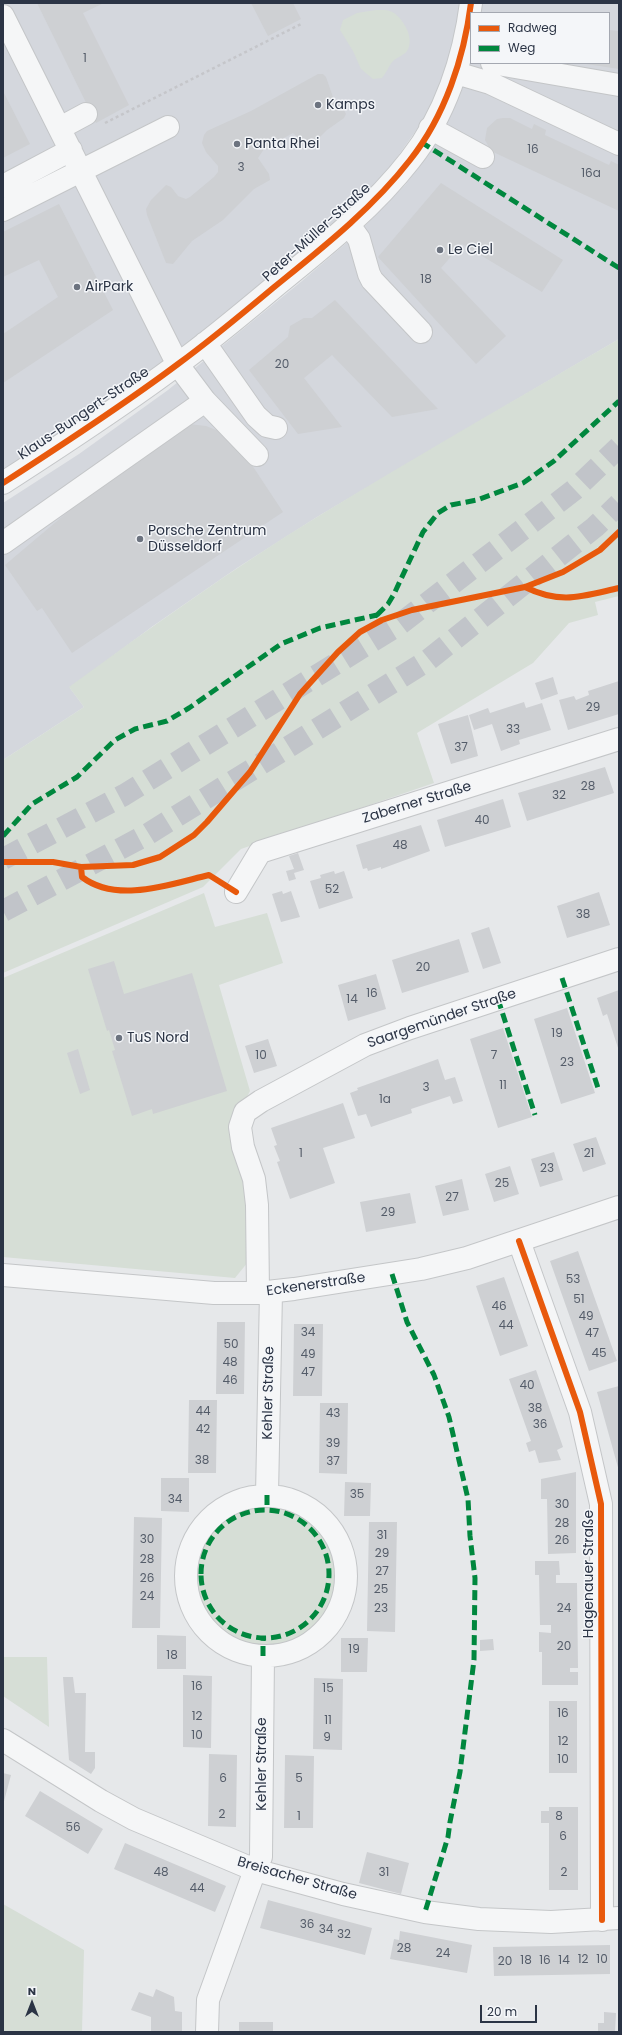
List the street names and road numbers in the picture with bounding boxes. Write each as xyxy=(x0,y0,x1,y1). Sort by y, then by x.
street label: Peter-Müller-Straße xyxy=(260,180,374,286)
street label: Klaus-Bungert-Straße xyxy=(15,364,153,464)
street label: Zaberner Straße xyxy=(360,778,474,828)
street label: Saargemünder Straße xyxy=(365,986,519,1052)
street label: Eckenerstraße xyxy=(265,1270,367,1300)
street label: Kehler Straße xyxy=(260,1346,278,1440)
street label: Hagenauer Straße xyxy=(581,1510,597,1638)
street label: Kehler Straße xyxy=(254,1717,270,1811)
street label: Breisacher Straße xyxy=(235,1854,359,1904)

